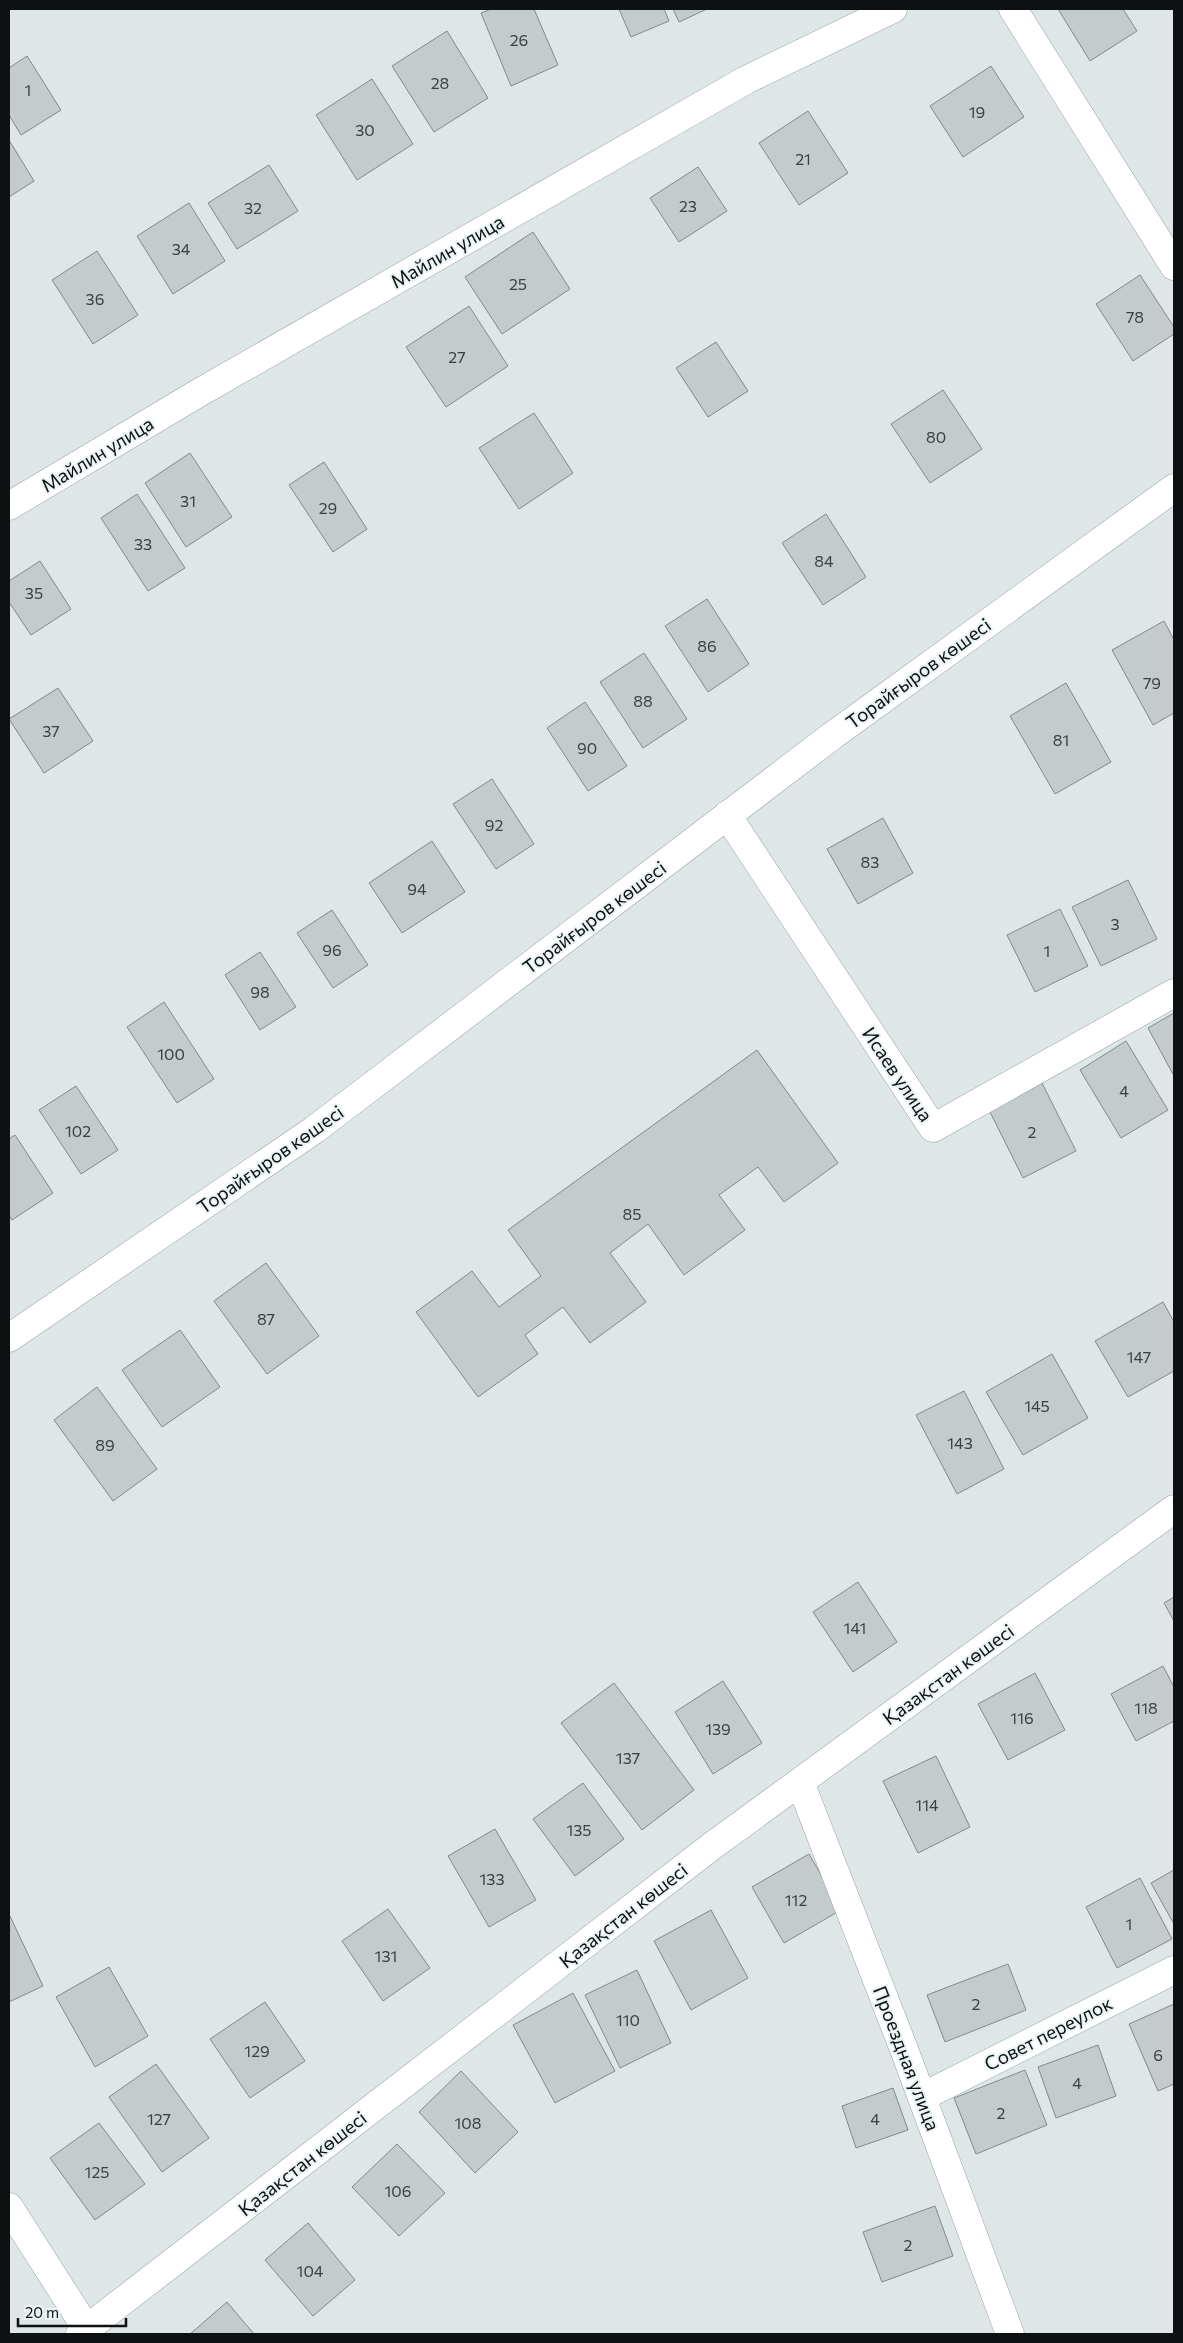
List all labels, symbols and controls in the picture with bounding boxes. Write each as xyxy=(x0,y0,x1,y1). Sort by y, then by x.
house number: 26 xyxy=(510,30,528,49)
house number: 28 xyxy=(431,73,449,92)
house number: 1 xyxy=(25,80,31,99)
house number: 19 xyxy=(969,102,985,121)
house number: 30 xyxy=(355,120,375,139)
house number: 21 xyxy=(795,149,811,168)
house number: 23 xyxy=(679,196,697,215)
house number: 32 xyxy=(244,198,262,217)
street label: Майлин улица xyxy=(386,209,508,293)
house number: 34 xyxy=(172,239,191,258)
house number: 25 xyxy=(509,274,527,293)
house number: 36 xyxy=(86,289,104,308)
house number: 78 xyxy=(1126,307,1144,326)
house number: 27 xyxy=(448,347,466,366)
street label: Майлин улица xyxy=(37,411,157,497)
house number: 80 xyxy=(926,427,946,446)
house number: 31 xyxy=(180,491,196,510)
house number: 29 xyxy=(319,498,337,517)
house number: 33 xyxy=(134,534,152,553)
house number: 84 xyxy=(814,551,834,570)
house number: 35 xyxy=(25,583,43,602)
street label: Торайғыров көшесі xyxy=(841,613,995,733)
house number: 86 xyxy=(697,636,717,655)
house number: 79 xyxy=(1143,673,1161,692)
house number: 88 xyxy=(633,691,653,710)
house number: 37 xyxy=(42,721,60,740)
house number: 81 xyxy=(1053,730,1069,749)
house number: 90 xyxy=(577,738,597,757)
house number: 92 xyxy=(485,815,503,834)
house number: 83 xyxy=(861,852,879,871)
street label: Торайғыров көшесі xyxy=(518,856,670,978)
house number: 94 xyxy=(407,879,427,898)
house number: 3 xyxy=(1110,914,1120,933)
house number: 96 xyxy=(322,940,342,959)
house number: 1 xyxy=(1044,941,1050,960)
house number: 98 xyxy=(250,982,270,1001)
street label: Исаев улица xyxy=(858,1022,938,1126)
house number: 100 xyxy=(157,1044,185,1063)
house number: 4 xyxy=(1119,1081,1129,1100)
street label: Торайғыров көшесі xyxy=(192,1100,348,1218)
house number: 102 xyxy=(65,1121,91,1140)
house number: 2 xyxy=(1028,1122,1037,1141)
house number: 85 xyxy=(623,1204,641,1223)
house number: 87 xyxy=(257,1309,275,1328)
house number: 147 xyxy=(1127,1347,1151,1366)
house number: 145 xyxy=(1024,1396,1050,1415)
house number: 143 xyxy=(947,1433,973,1452)
house number: 89 xyxy=(95,1435,115,1454)
house number: 141 xyxy=(844,1618,866,1637)
street label: Қазақстан көшесі xyxy=(878,1619,1018,1729)
house number: 118 xyxy=(1134,1698,1158,1717)
house number: 116 xyxy=(1010,1708,1034,1727)
house number: 139 xyxy=(705,1719,731,1738)
house number: 137 xyxy=(616,1748,640,1767)
house number: 114 xyxy=(915,1795,939,1814)
house number: 135 xyxy=(566,1820,592,1839)
street label: Қазақстан көшесі xyxy=(554,1858,692,1972)
house number: 133 xyxy=(479,1869,505,1888)
house number: 112 xyxy=(785,1890,807,1909)
house number: 1 xyxy=(1126,1914,1132,1933)
house number: 131 xyxy=(375,1946,397,1965)
street label: Проездная улица xyxy=(869,1982,945,2134)
street label: Совет переулок xyxy=(980,1991,1116,2075)
house number: 2 xyxy=(972,1994,981,2013)
house number: 110 xyxy=(616,2010,640,2029)
house number: 129 xyxy=(244,2041,270,2060)
house number: 6 xyxy=(1153,2045,1163,2064)
house number: 4 xyxy=(1072,2073,1082,2092)
house number: 2 xyxy=(997,2103,1006,2122)
street label: Қазақстан көшесі xyxy=(233,2106,371,2220)
house number: 127 xyxy=(147,2109,171,2128)
house number: 4 xyxy=(870,2109,880,2128)
house number: 108 xyxy=(455,2113,482,2132)
house number: 125 xyxy=(85,2162,109,2181)
house number: 106 xyxy=(385,2181,412,2200)
house number: 2 xyxy=(904,2235,913,2254)
house number: 104 xyxy=(297,2261,324,2280)
scale bar xyxy=(18,2296,125,2328)
text: 20 m xyxy=(25,2303,59,2321)

